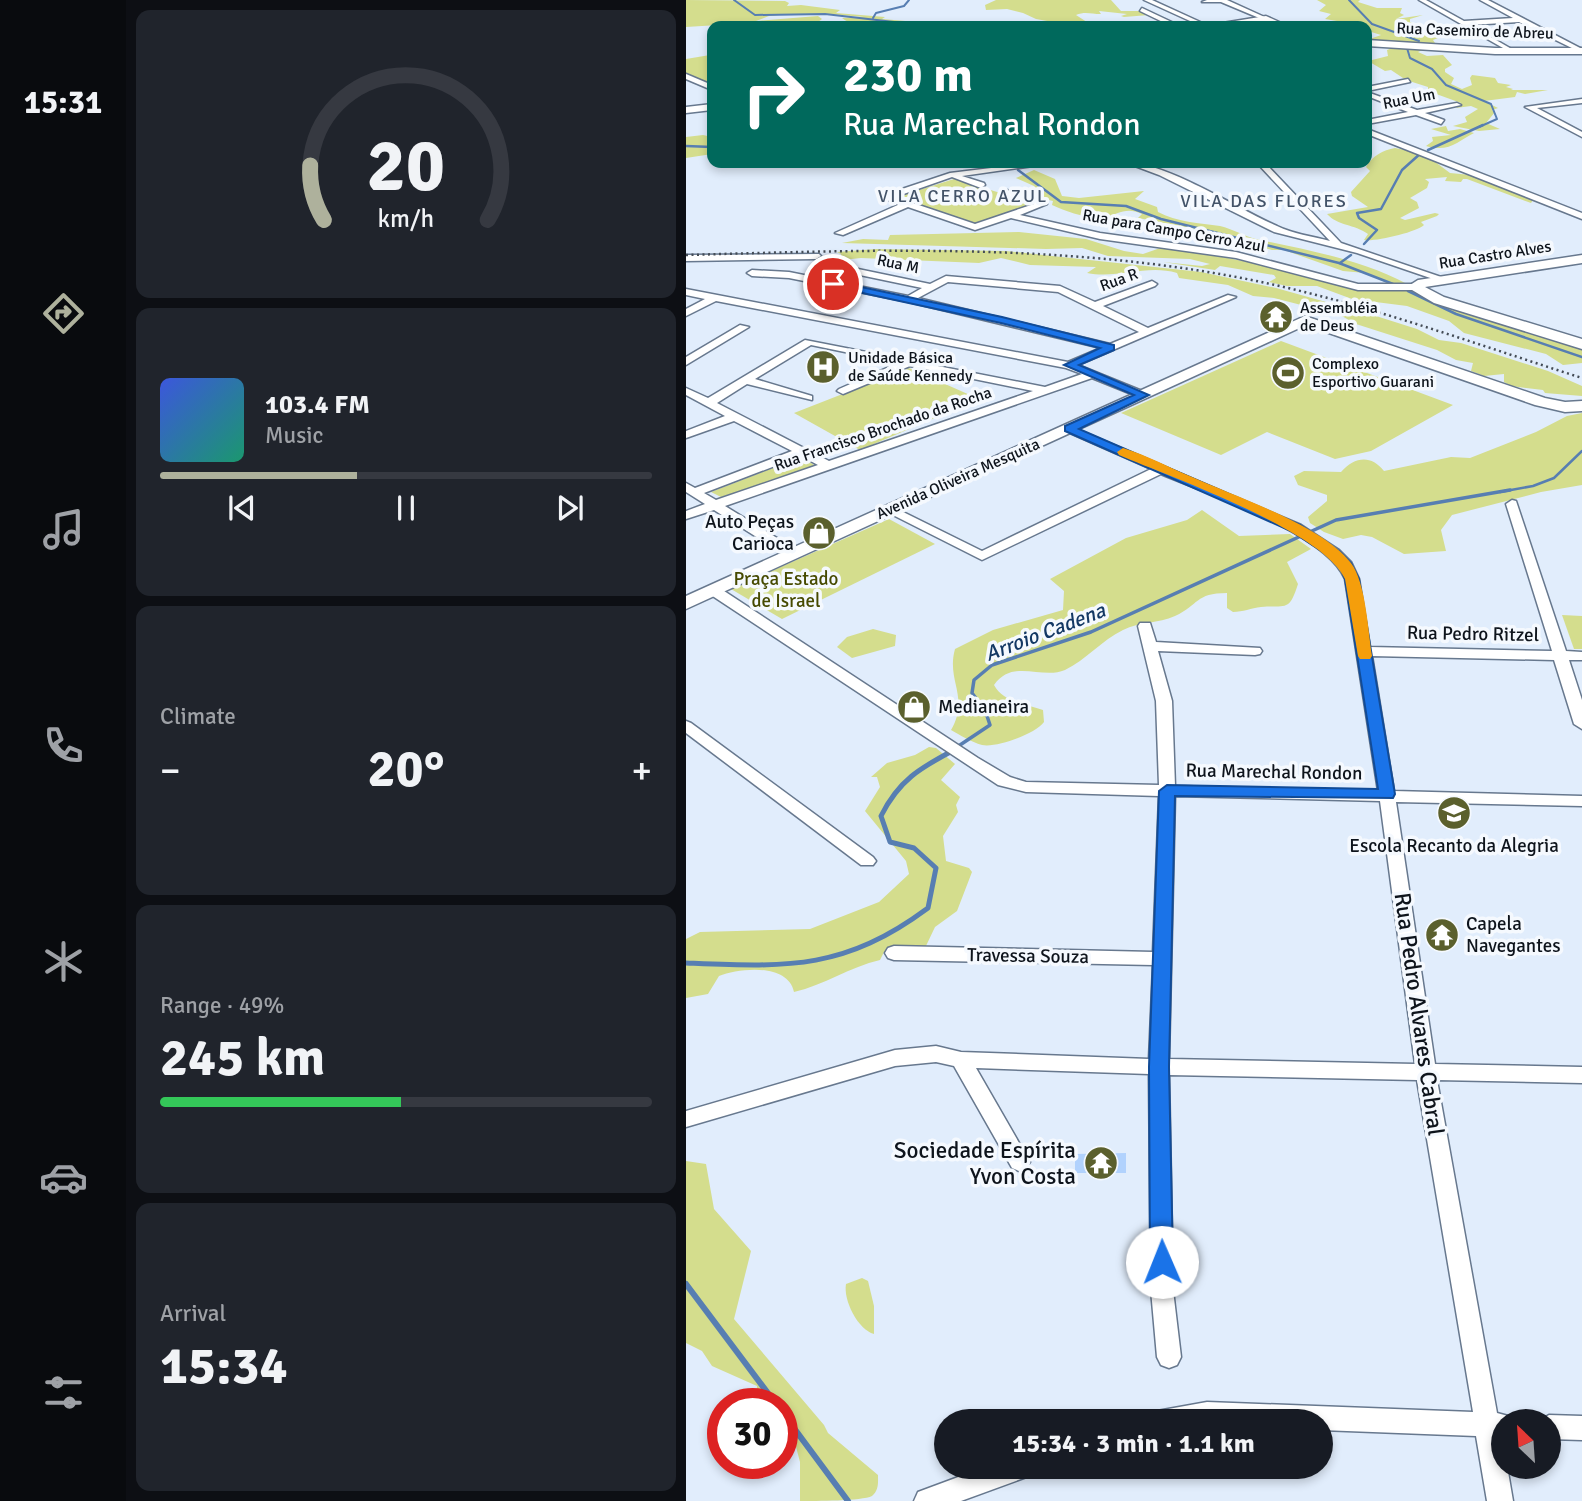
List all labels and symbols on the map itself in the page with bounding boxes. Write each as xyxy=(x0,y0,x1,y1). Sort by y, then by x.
street label: Rua Casemiro de Abreu xyxy=(1396,18,1554,44)
street label: Rua Um xyxy=(1381,84,1437,114)
district label: VILA CERRO AZUL xyxy=(878,185,1048,207)
district label: VILA DAS FLORES xyxy=(1180,190,1348,212)
street label: Rua para Campo Cerro Azul xyxy=(1081,205,1267,257)
street label: Rua Castro Alves xyxy=(1437,236,1553,274)
street label: Rua M xyxy=(875,250,921,278)
pin xyxy=(803,254,863,314)
street label: Rua R xyxy=(1097,264,1141,296)
temple icon: Assembléia de Deus xyxy=(1257,298,1295,336)
place label: Assembléia de Deus xyxy=(1300,298,1378,336)
hospital icon: Unidade Básica de Saúde Kennedy xyxy=(804,348,842,386)
place label: Unidade Básica de Saúde Kennedy xyxy=(848,348,973,386)
sports icon: Complexo Esportivo Guarani xyxy=(1269,354,1307,392)
place label: Complexo Esportivo Guarani xyxy=(1312,354,1434,392)
street label: Rua Francisco Brochado da Rocha xyxy=(772,382,994,476)
street label: Avenida Oliveira Mesquita xyxy=(873,434,1043,524)
place label: Auto Peças Carioca xyxy=(705,510,794,556)
shop icon: Auto Peças Carioca xyxy=(800,514,838,552)
park label: Praça Estado de Israel xyxy=(734,567,839,613)
water label: Arroio Cadena xyxy=(981,597,1110,667)
street label: Rua Pedro Ritzel xyxy=(1407,621,1539,647)
shop icon: Medianeira xyxy=(895,688,933,726)
place label: Medianeira xyxy=(938,695,1029,719)
street label: Rua Marechal Rondon xyxy=(1185,758,1363,786)
school or university icon: Escola Recanto da Alegria xyxy=(1435,794,1473,832)
place label: Escola Recanto da Alegria xyxy=(1349,834,1559,858)
street label: Rua Pedro Alvares Cabral xyxy=(1388,891,1450,1138)
place label: Capela Navegantes xyxy=(1466,912,1560,958)
temple icon: Capela Navegantes xyxy=(1423,916,1461,954)
street label: Travessa Souza xyxy=(967,943,1089,969)
place label: Sociedade Espírita Yvon Costa xyxy=(894,1136,1076,1191)
temple icon: Sociedade Espírita Yvon Costa xyxy=(1082,1144,1120,1182)
position arrow xyxy=(1125,1225,1199,1299)
speed limit sign: 30 xyxy=(707,1388,798,1479)
north arrow xyxy=(1491,1409,1561,1479)

